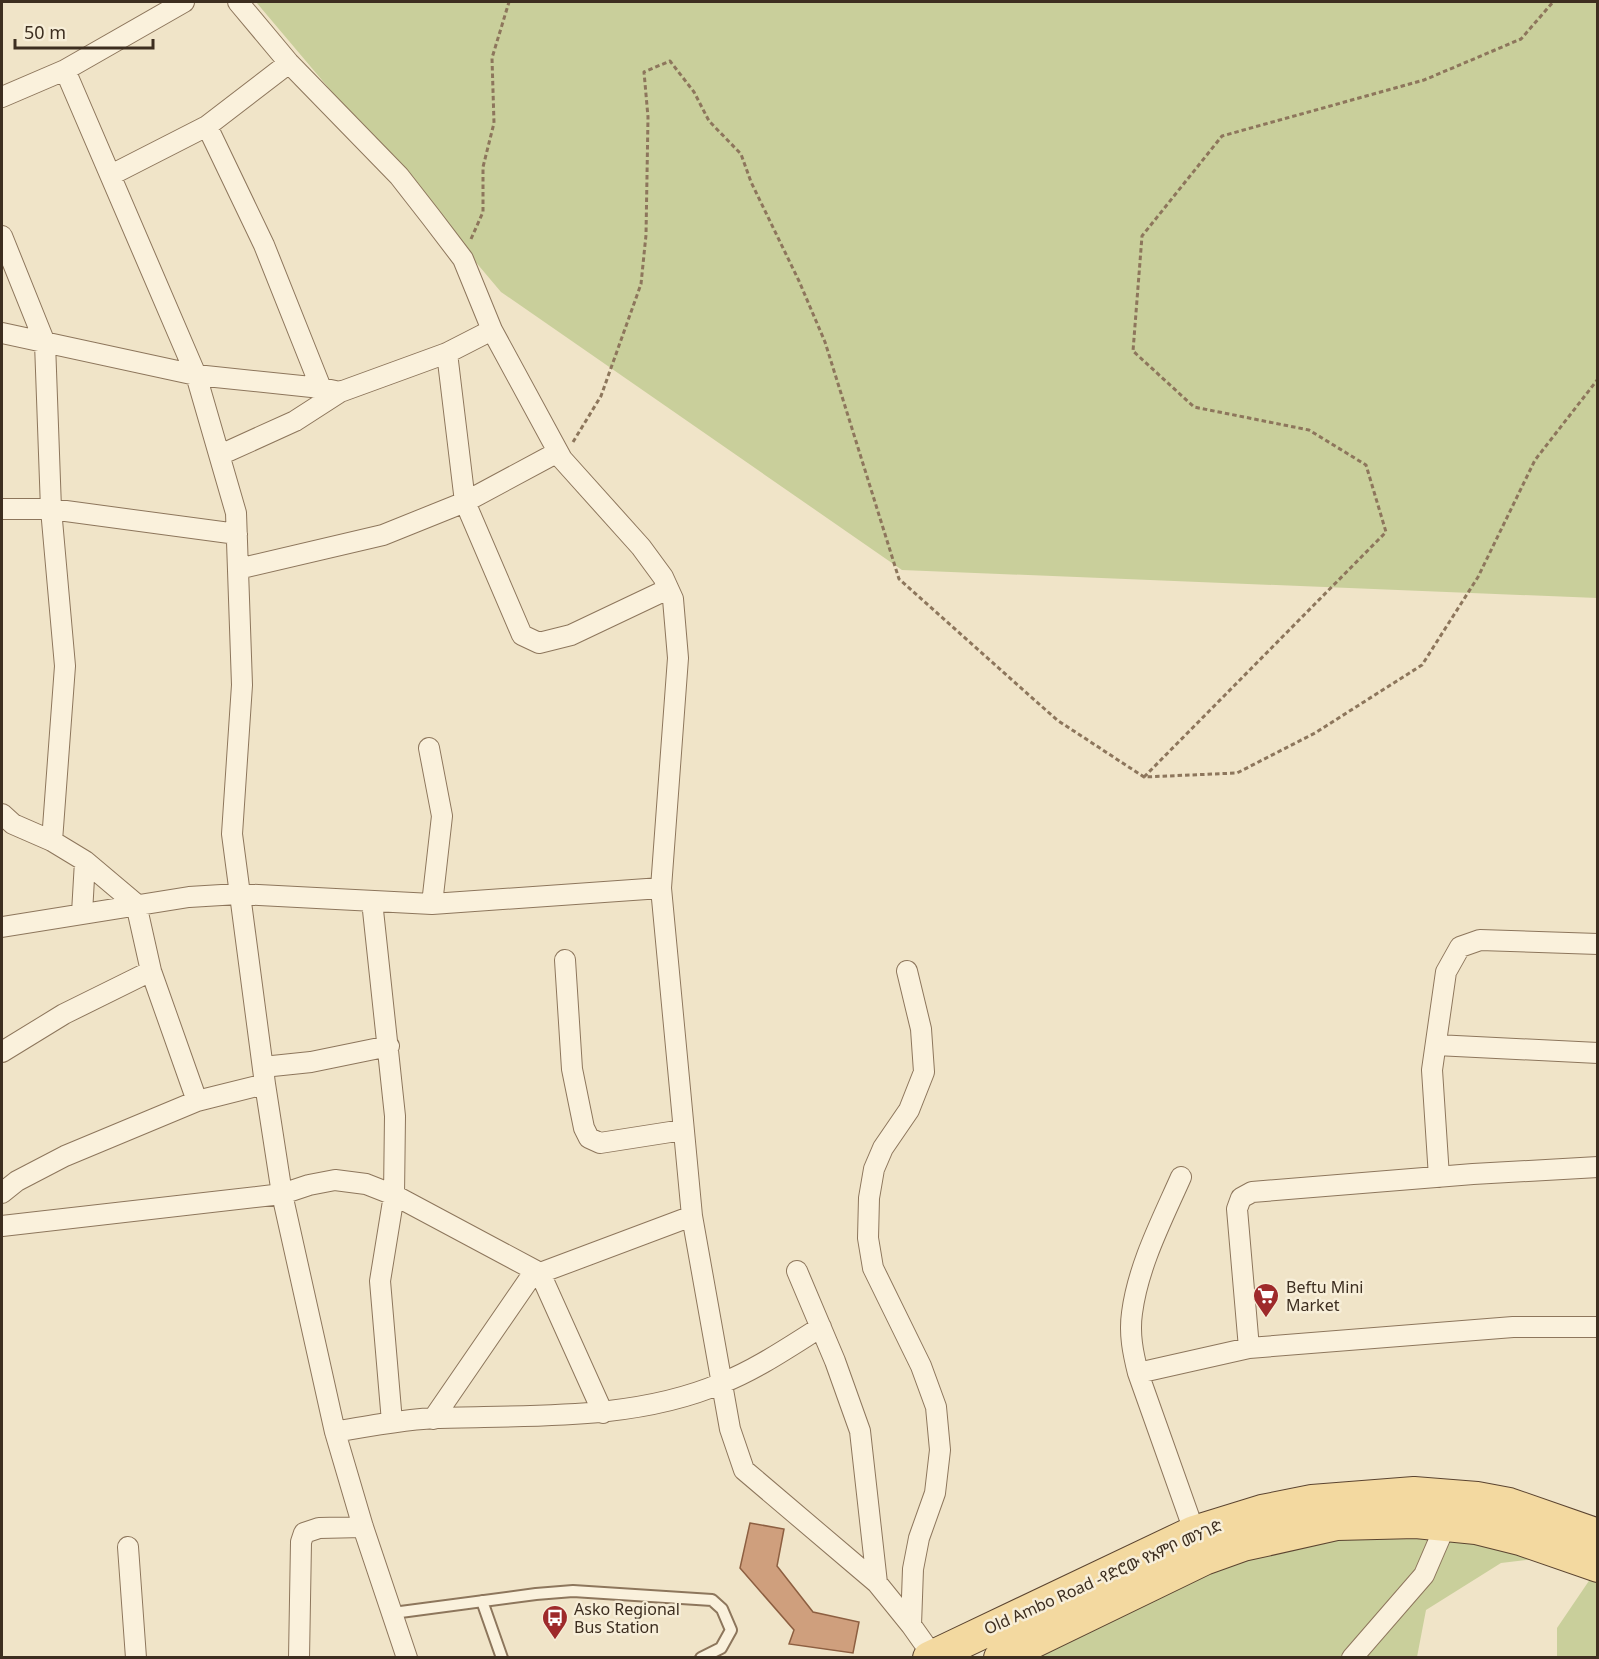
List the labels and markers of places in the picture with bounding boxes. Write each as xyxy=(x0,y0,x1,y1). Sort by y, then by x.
place label: Beftu Mini Market xyxy=(1286,1276,1363,1316)
supermarket icon: Beftu Mini Market xyxy=(1251,1281,1281,1319)
place label: Asko Regional Bus Station xyxy=(574,1598,680,1638)
bus stop icon: Asko Regional Bus Station xyxy=(540,1603,570,1641)

